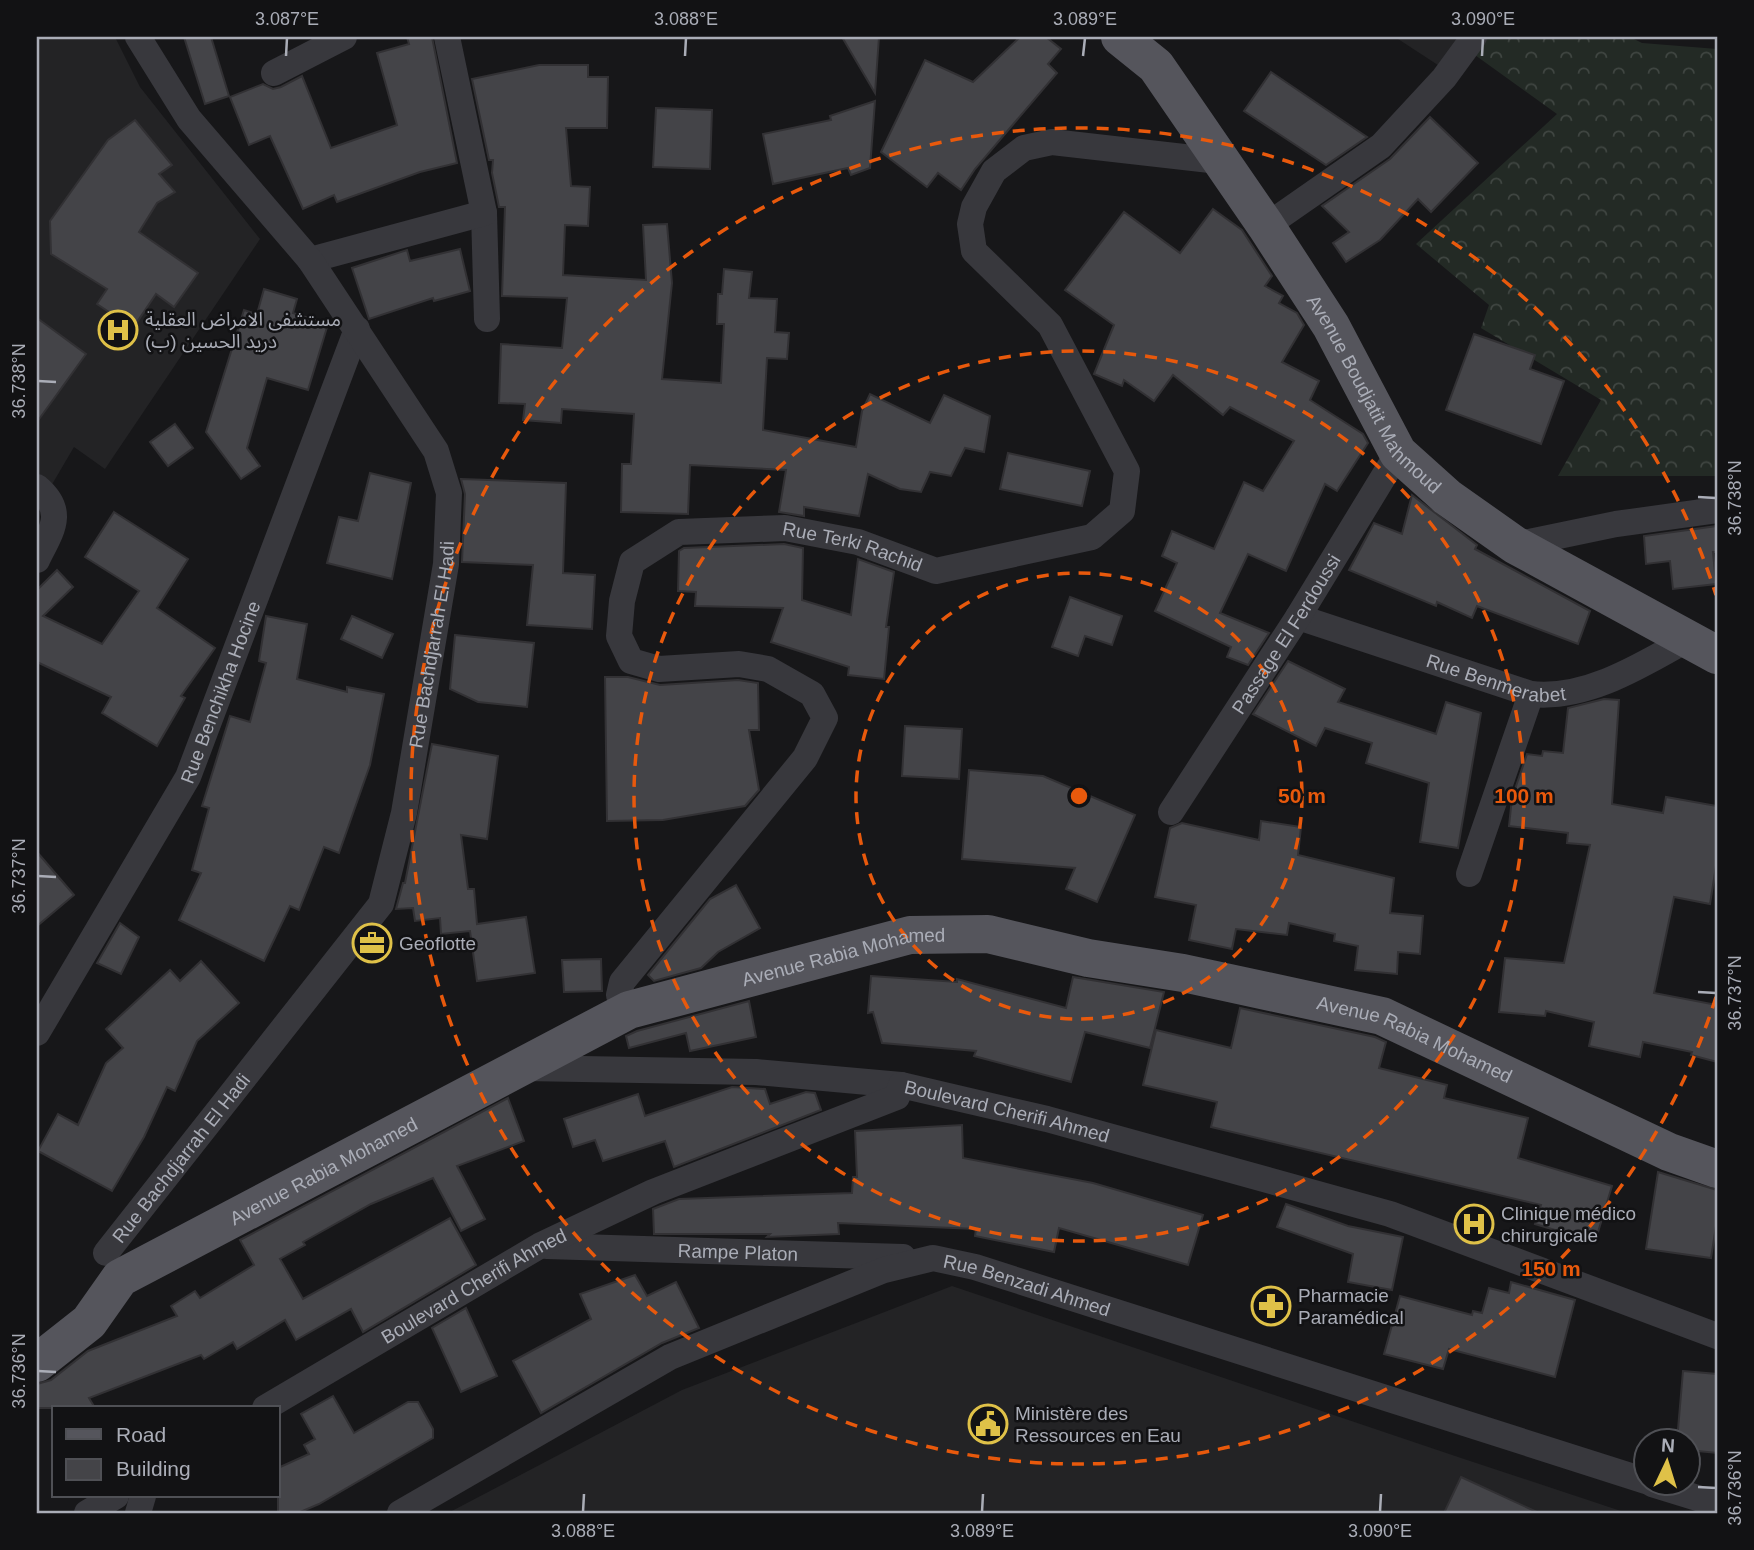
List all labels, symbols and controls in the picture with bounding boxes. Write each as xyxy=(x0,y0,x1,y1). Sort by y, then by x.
text: 3.087°E xyxy=(255,9,319,29)
text: 3.088°E xyxy=(654,9,718,29)
text: 3.089°E xyxy=(1053,9,1117,29)
text: 3.090°E xyxy=(1451,9,1515,29)
street label: Avenue Boudjatit Mahmoud xyxy=(1303,291,1445,497)
hospital icon: مستشفى الامراض العقلية دريد الحسين (ب) xyxy=(97,309,139,351)
place label: مستشفى الامراض العقلية دريد الحسين (ب) xyxy=(145,309,341,353)
text: 36.738°N xyxy=(9,343,29,419)
text: 36.738°N xyxy=(1725,460,1745,536)
street label: Rue Terki Rachid xyxy=(781,517,925,576)
street label: Rue Bachdjarrah El Hadi xyxy=(405,541,457,750)
street label: Passage El Ferdoussi xyxy=(1227,550,1344,718)
street label: Rue Benchikha Hocine xyxy=(176,598,264,786)
street label: Rue Benmerabet xyxy=(1424,650,1568,705)
centre of rings xyxy=(1067,784,1091,808)
text: 50 m xyxy=(1278,784,1326,807)
text: 100 m xyxy=(1494,784,1554,807)
text: 36.737°N xyxy=(9,838,29,914)
office icon: Geoflotte xyxy=(351,922,393,964)
street label: Avenue Rabia Mohamed xyxy=(740,924,945,990)
place label: Geoflotte xyxy=(399,933,476,954)
text: 36.737°N xyxy=(1725,955,1745,1031)
street label: Avenue Rabia Mohamed xyxy=(1315,992,1515,1087)
street label: Rue Bachdjarrah El Hadi xyxy=(108,1069,254,1247)
street label: Boulevard Cherifi Ahmed xyxy=(902,1076,1112,1146)
street label: Avenue Rabia Mohamed xyxy=(226,1113,421,1229)
hospital icon: Clinique médico chirurgicale xyxy=(1453,1203,1495,1245)
place label: Clinique médico chirurgicale xyxy=(1501,1203,1636,1246)
street label: Boulevard Cherifi Ahmed xyxy=(377,1224,570,1347)
street label: Rampe Platon xyxy=(677,1240,798,1264)
street label: Rue Benzadi Ahmed xyxy=(942,1250,1113,1320)
text: 150 m xyxy=(1521,1257,1581,1280)
pharmacy icon: Pharmacie Paramédical xyxy=(1250,1285,1292,1327)
place label: Pharmacie Paramédical xyxy=(1298,1285,1404,1328)
text: 36.736°N xyxy=(9,1333,29,1409)
public building icon: Ministère des Ressources en Eau xyxy=(967,1403,1009,1445)
place label: Ministère des Ressources en Eau xyxy=(1015,1403,1181,1446)
legend xyxy=(52,1406,280,1498)
text: Road xyxy=(116,1423,166,1446)
north arrow xyxy=(1632,1428,1702,1498)
text: N xyxy=(1661,1435,1676,1456)
text: 36.736°N xyxy=(1725,1450,1745,1526)
text: Building xyxy=(116,1457,191,1480)
text: 3.088°E xyxy=(551,1521,615,1541)
text: 3.089°E xyxy=(950,1521,1014,1541)
text: 3.090°E xyxy=(1348,1521,1412,1541)

